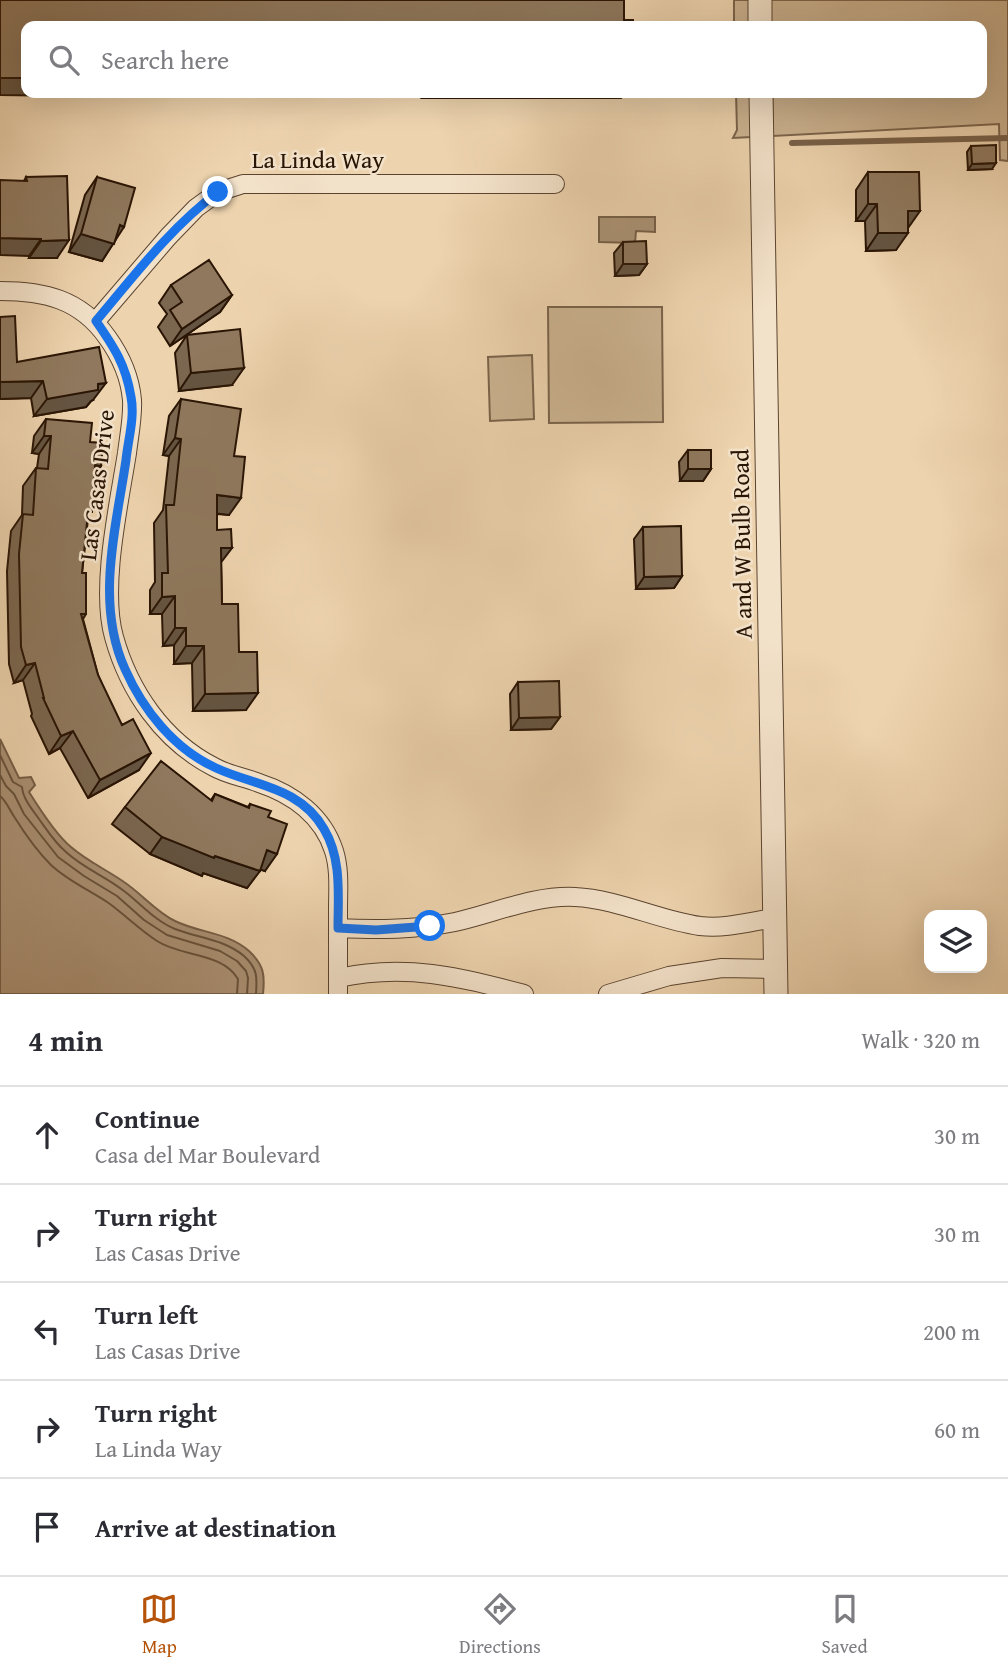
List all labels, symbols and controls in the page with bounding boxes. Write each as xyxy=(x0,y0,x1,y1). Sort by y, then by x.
search box xyxy=(21,21,987,98)
text: Search here xyxy=(101,40,229,79)
icon: search xyxy=(45,41,83,79)
street label: La Linda Way xyxy=(252,142,384,177)
route end xyxy=(202,176,233,207)
street label: Las Casas Drive xyxy=(70,407,123,562)
street label: A and W Bulb Road xyxy=(722,449,761,639)
route start xyxy=(414,910,445,941)
map controls xyxy=(924,910,987,973)
button: layers xyxy=(924,910,987,973)
text: 4 min xyxy=(28,1018,103,1062)
text: Walk · 320 m xyxy=(861,1023,980,1056)
text: Continue xyxy=(95,1099,200,1138)
icon: ahead xyxy=(28,1116,66,1154)
text: 30 m xyxy=(934,1119,980,1152)
text: Casa del Mar Boulevard xyxy=(95,1138,320,1171)
text: Turn right xyxy=(95,1197,217,1236)
icon: right xyxy=(28,1214,66,1252)
text: 30 m xyxy=(934,1217,980,1250)
text: Las Casas Drive xyxy=(95,1236,240,1269)
text: Turn left xyxy=(95,1295,198,1334)
icon: left xyxy=(28,1312,66,1350)
text: 200 m xyxy=(923,1315,980,1348)
text: Las Casas Drive xyxy=(95,1334,240,1367)
text: Turn right xyxy=(95,1393,217,1432)
icon: right xyxy=(28,1410,66,1448)
text: 60 m xyxy=(934,1413,980,1446)
text: La Linda Way xyxy=(95,1432,222,1465)
icon: arrive xyxy=(28,1508,66,1546)
text: Arrive at destination xyxy=(95,1508,336,1547)
tab: Map xyxy=(140,1590,178,1660)
tab: Directions xyxy=(459,1590,541,1660)
tab: Saved xyxy=(822,1590,868,1660)

